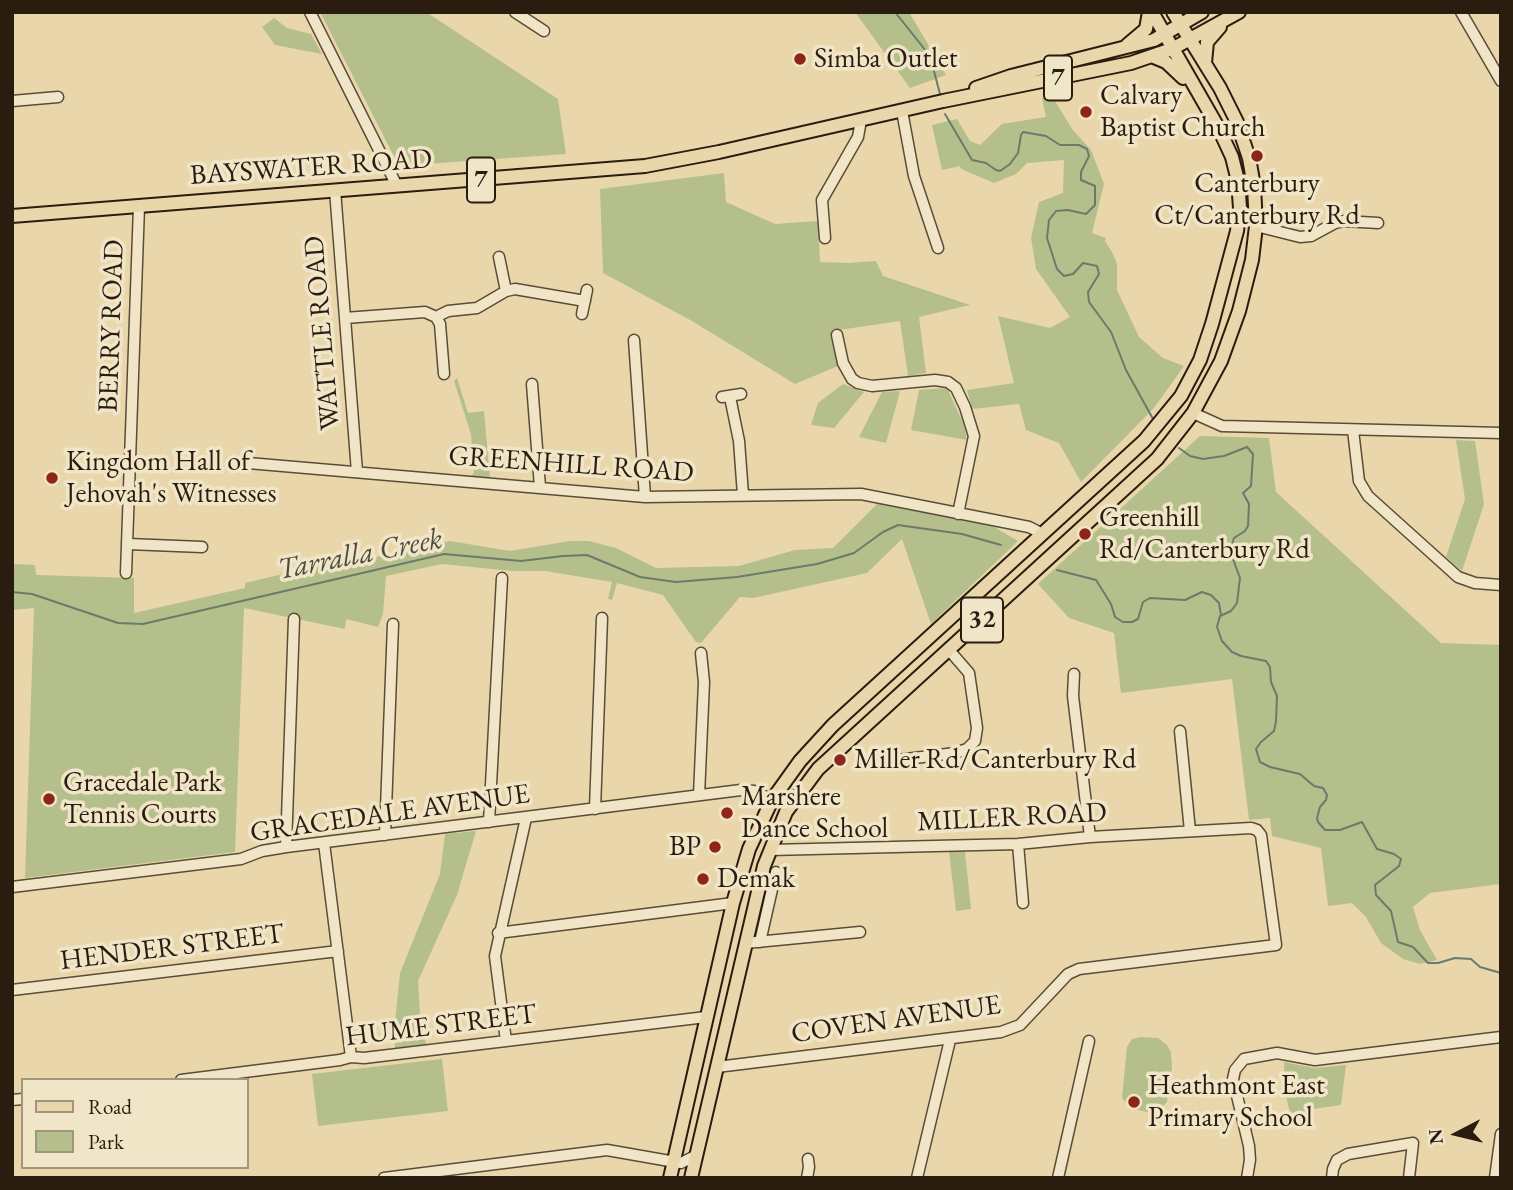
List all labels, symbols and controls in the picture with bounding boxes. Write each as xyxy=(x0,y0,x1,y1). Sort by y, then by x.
place label: Simba Outlet xyxy=(814,42,958,76)
marker: Simba Outlet xyxy=(792,51,808,67)
road number: 7 xyxy=(1044,55,1072,100)
place label: Calvary Baptist Church xyxy=(1100,79,1265,145)
marker: Calvary Baptist Church xyxy=(1078,104,1094,120)
street label: BAYSWATER ROAD xyxy=(189,143,433,193)
marker: Canterbury Ct/Canterbury Rd xyxy=(1249,148,1265,164)
road number: 7 xyxy=(467,158,495,202)
place label: Canterbury Ct/Canterbury Rd xyxy=(1154,167,1360,233)
street label: WATTLE ROAD xyxy=(298,234,348,432)
street label: BERRY ROAD xyxy=(92,239,132,413)
street label: GREENHILL ROAD xyxy=(447,440,695,490)
place label: Kingdom Hall of Jehovah's Witnesses xyxy=(66,445,276,511)
marker: Kingdom Hall of Jehovah's Witnesses xyxy=(44,470,60,486)
place label: Greenhill Rd/Canterbury Rd xyxy=(1099,501,1310,567)
water label: Tarralla Creek xyxy=(275,521,445,589)
marker: Greenhill Rd/Canterbury Rd xyxy=(1077,526,1093,542)
road number: 32 xyxy=(961,598,1003,642)
place label: Miller Rd/Canterbury Rd xyxy=(854,743,1136,777)
marker: Miller Rd/Canterbury Rd xyxy=(832,752,848,768)
place label: Gracedale Park Tennis Courts xyxy=(63,766,222,832)
street label: GRACEDALE AVENUE xyxy=(248,778,532,850)
place label: Marshere Dance School xyxy=(741,780,888,846)
marker: Gracedale Park Tennis Courts xyxy=(41,791,57,807)
street label: MILLER ROAD xyxy=(916,796,1108,840)
marker: Marshere Dance School xyxy=(719,805,735,821)
place label: BP xyxy=(669,830,701,864)
marker: BP xyxy=(707,839,723,855)
place label: Demak xyxy=(717,862,795,896)
marker: Demak xyxy=(695,871,711,887)
street label: HENDER STREET xyxy=(58,918,286,978)
street label: COVEN AVENUE xyxy=(789,989,1003,1051)
street label: HUME STREET xyxy=(344,998,538,1054)
place label: Heathmont East Primary School xyxy=(1148,1069,1325,1135)
legend xyxy=(21,1078,248,1169)
text: Road xyxy=(88,1093,132,1120)
marker: Heathmont East Primary School xyxy=(1126,1094,1142,1110)
north arrow xyxy=(1422,1099,1492,1169)
text: N xyxy=(1422,1127,1449,1146)
text: Park xyxy=(88,1128,124,1155)

